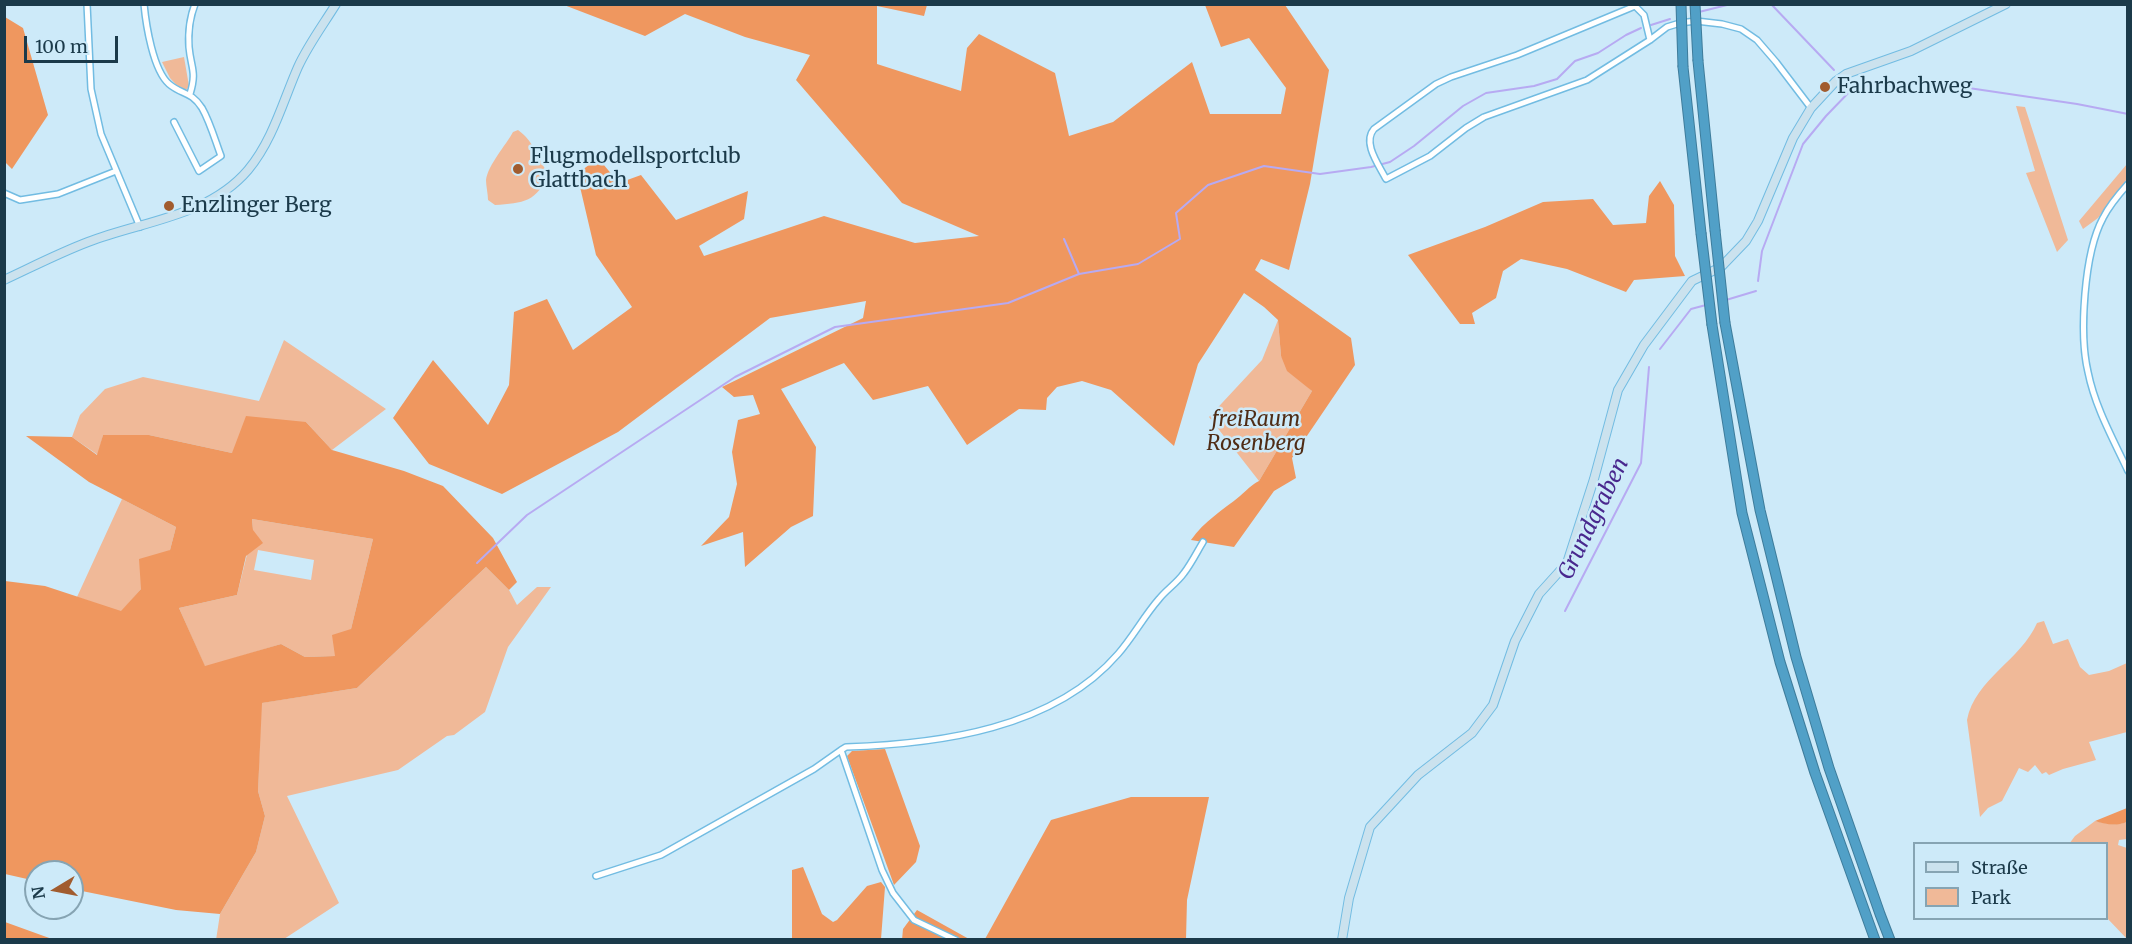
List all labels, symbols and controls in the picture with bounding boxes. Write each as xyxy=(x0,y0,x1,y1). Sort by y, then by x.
scale bar xyxy=(27,24,122,62)
text: 100 m xyxy=(35,35,88,58)
place label: Fahrbachweg xyxy=(1837,74,1972,100)
marker: Fahrbachweg xyxy=(1818,80,1832,94)
place label: Flugmodellsportclub Glattbach xyxy=(530,144,741,194)
marker: Flugmodellsportclub Glattbach xyxy=(511,162,525,176)
place label: Enzlinger Berg xyxy=(181,193,332,219)
marker: Enzlinger Berg xyxy=(162,199,176,213)
park label: freiRaum Rosenberg xyxy=(1207,407,1305,457)
water label: Grundgraben xyxy=(1553,454,1635,584)
legend xyxy=(1913,842,2108,920)
text: Straße xyxy=(1971,856,2028,879)
north arrow xyxy=(24,860,84,920)
text: N xyxy=(27,885,49,901)
text: Park xyxy=(1971,886,2011,909)

